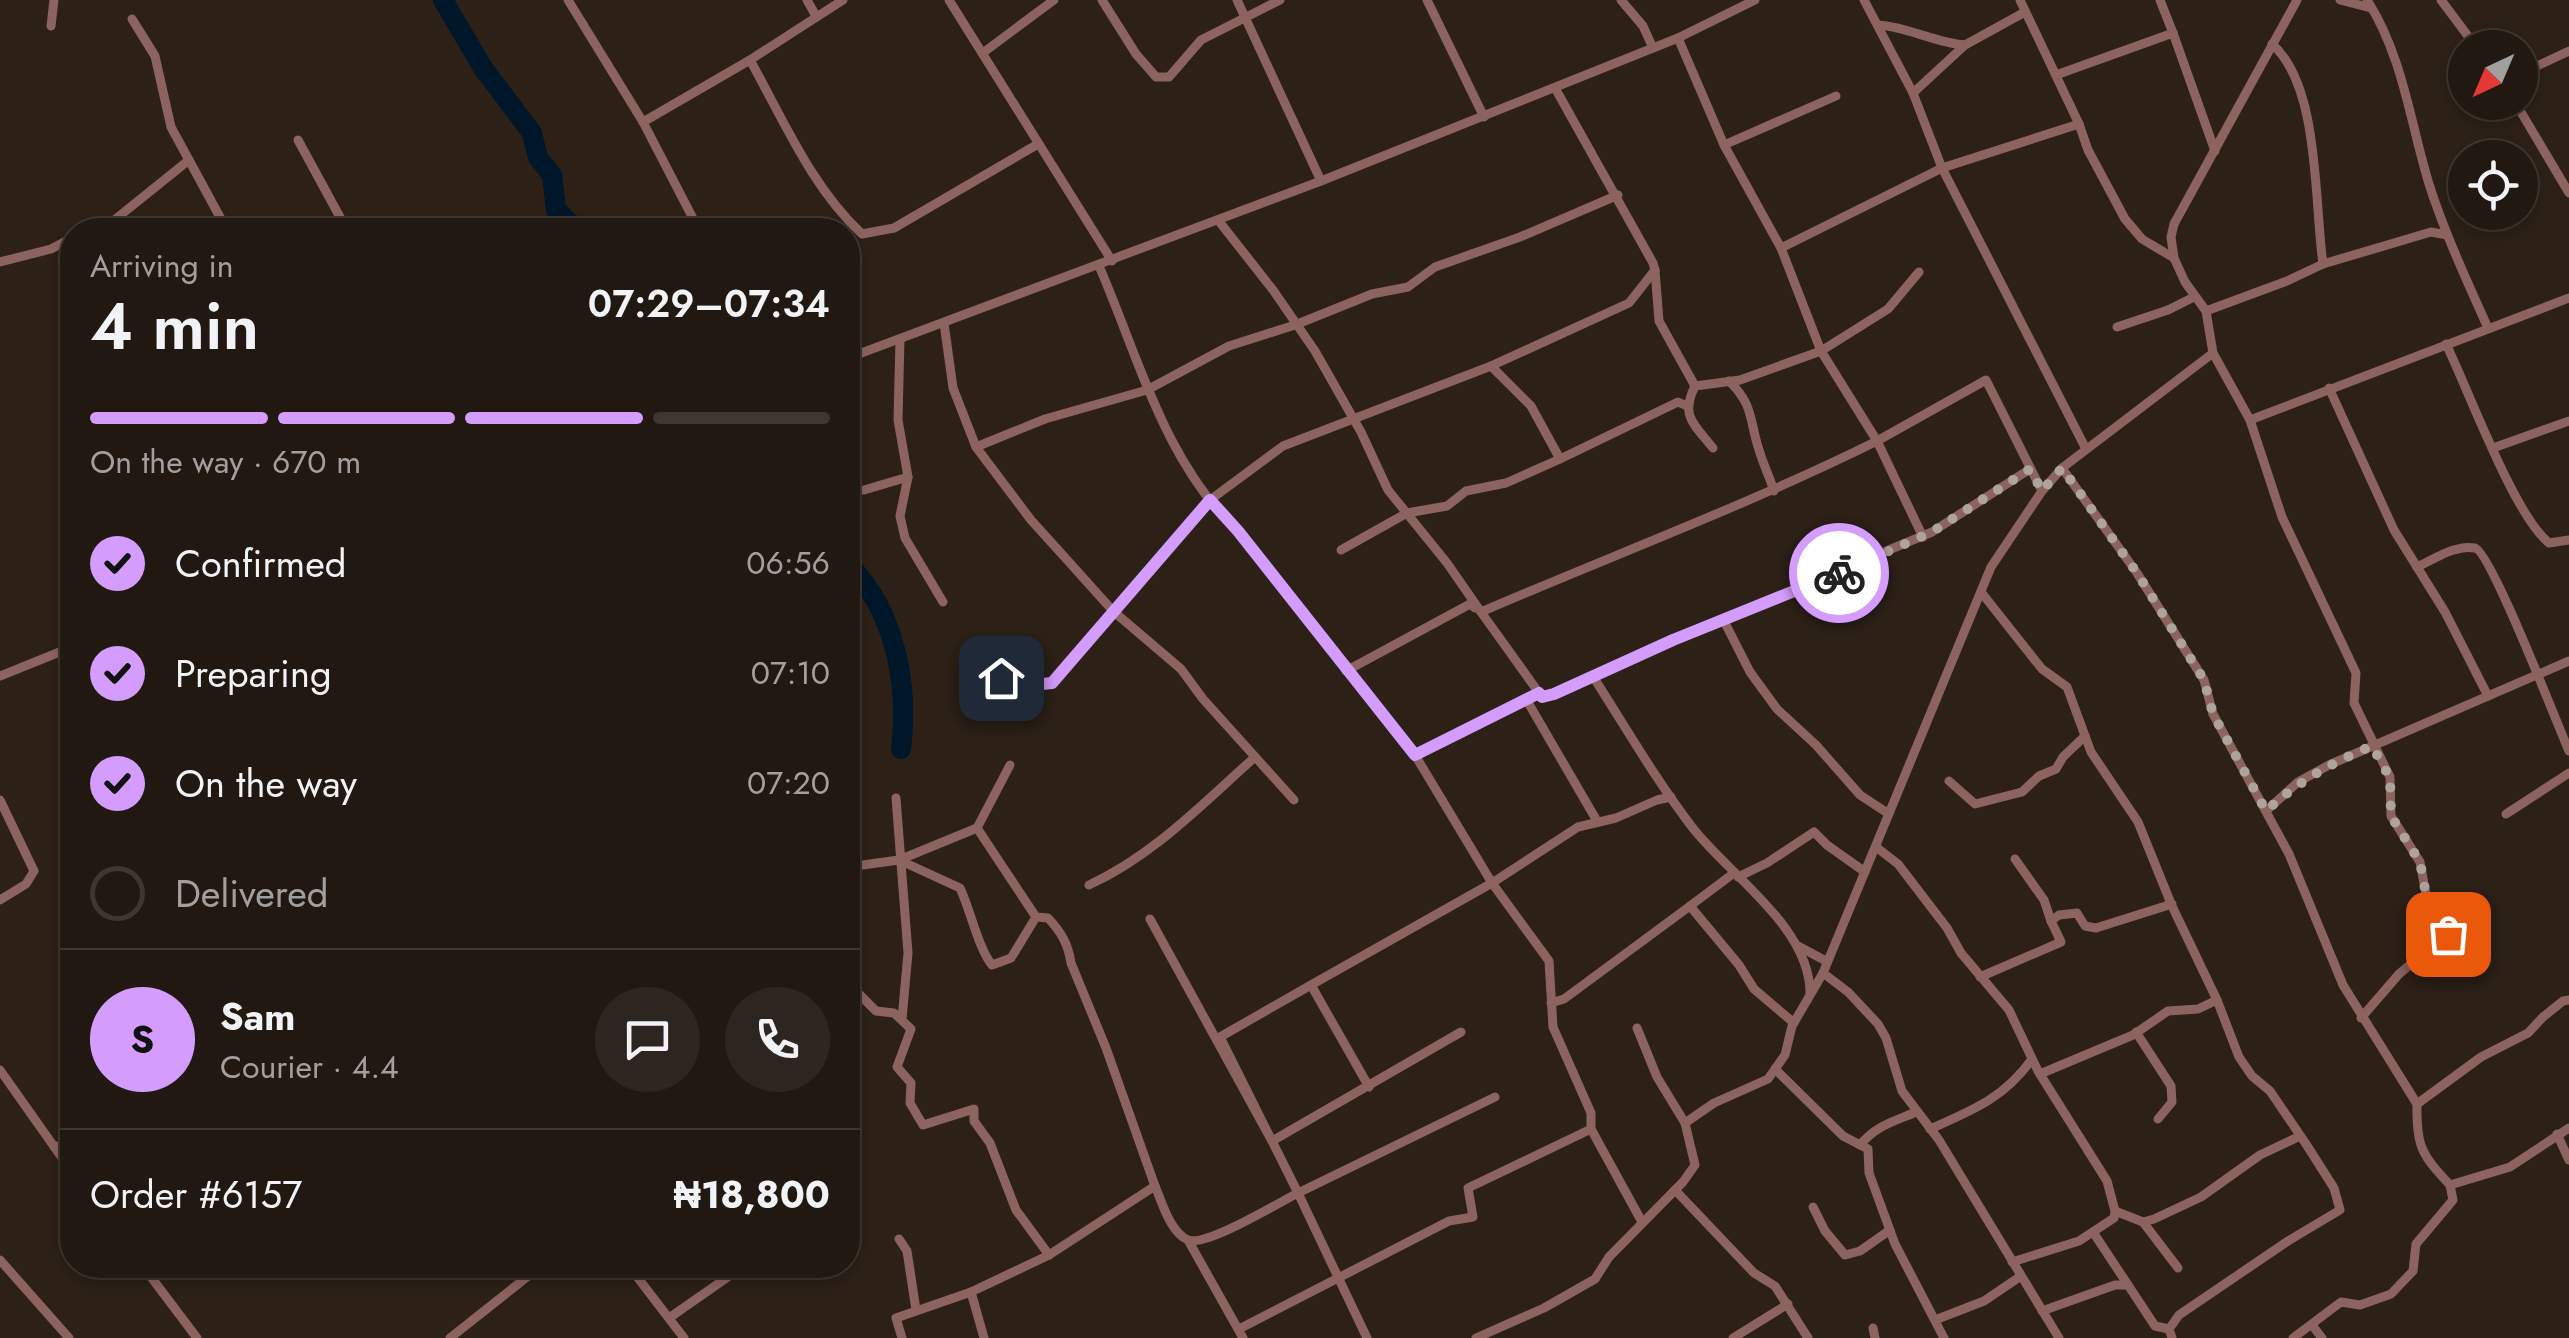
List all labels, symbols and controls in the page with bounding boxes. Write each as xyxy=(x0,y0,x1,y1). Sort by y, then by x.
north arrow xyxy=(2448,30,2538,120)
map controls xyxy=(2448,30,2538,230)
button: locate xyxy=(2448,140,2538,230)
text: Arriving in xyxy=(90,243,234,289)
text: 07:29–07:34 xyxy=(588,276,830,331)
text: 4 min xyxy=(90,279,259,373)
text: On the way · 670 m xyxy=(90,439,361,485)
courier xyxy=(1789,523,1889,623)
icon: check xyxy=(90,536,145,591)
text: Confirmed xyxy=(175,536,346,591)
text: 06:56 xyxy=(746,540,830,586)
icon: bike xyxy=(1812,546,1867,601)
pin xyxy=(959,636,1044,721)
icon: check xyxy=(90,646,145,701)
text: Preparing xyxy=(175,646,332,701)
text: 07:10 xyxy=(751,650,830,696)
icon: home xyxy=(974,651,1029,706)
icon: check xyxy=(90,756,145,811)
text: On the way xyxy=(175,756,357,811)
text: 07:20 xyxy=(747,760,830,806)
text: Delivered xyxy=(175,866,328,921)
pin xyxy=(2406,892,2491,977)
icon: bag xyxy=(2421,907,2476,962)
button: chat xyxy=(595,987,700,1092)
button: phone xyxy=(725,987,830,1092)
text: Sam xyxy=(220,989,295,1044)
text: S xyxy=(131,1012,154,1067)
text: Courier · 4.4 xyxy=(220,1044,399,1090)
text: Order #6157 xyxy=(90,1167,302,1222)
text: ₦18,800 xyxy=(674,1167,830,1222)

